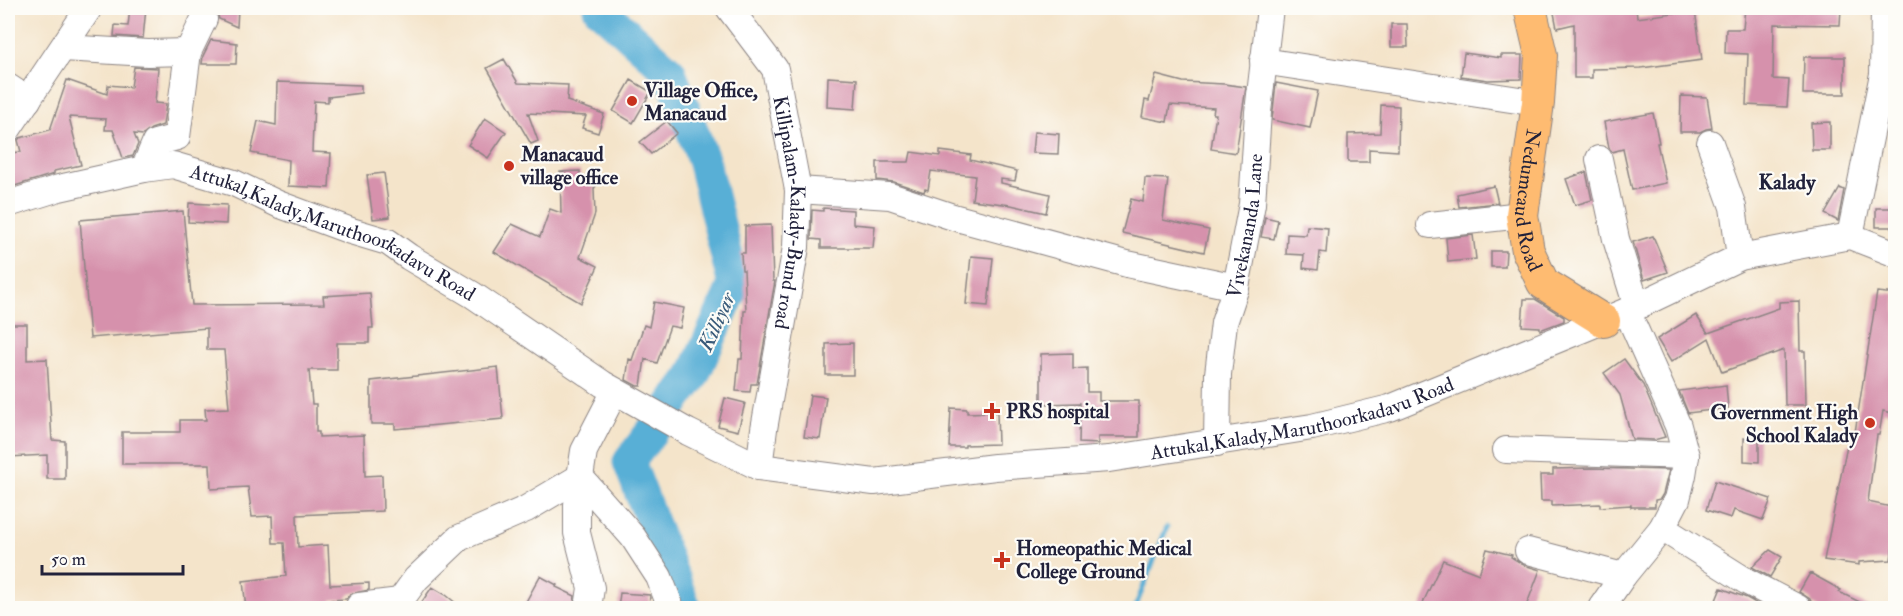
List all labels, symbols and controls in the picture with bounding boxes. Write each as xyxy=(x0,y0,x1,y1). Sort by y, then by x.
place label: Village Office, Manacaud xyxy=(643,78,758,126)
marker: Village Office, Manacaud xyxy=(625,94,639,108)
street label: Killipalam-Kalady-Bund road xyxy=(768,94,811,332)
street label: Nedumcaud Road xyxy=(1509,128,1548,275)
place label: Manacaud village office xyxy=(520,142,619,191)
street label: Vivekananda Lane xyxy=(1221,153,1268,302)
street label: Attukal,Kalady,Maruthoorkadavu Road xyxy=(186,158,480,306)
marker: Manacaud village office xyxy=(502,159,516,173)
district label: Kalady xyxy=(1759,169,1816,196)
water label: Killiyar xyxy=(692,287,742,356)
street label: Attukal,Kalady,Maruthoorkadavu Road xyxy=(1148,371,1457,465)
place label: PRS hospital xyxy=(1006,399,1110,425)
place label: Government High School Kalady xyxy=(1710,400,1859,449)
marker: PRS hospital xyxy=(983,402,1001,420)
marker: Government High School Kalady xyxy=(1863,416,1877,430)
place label: Homeopathic Medical College Ground xyxy=(1016,536,1193,585)
scale bar xyxy=(42,538,183,576)
text: 50 m xyxy=(51,548,86,571)
marker: Homeopathic Medical College Ground xyxy=(993,551,1011,569)

